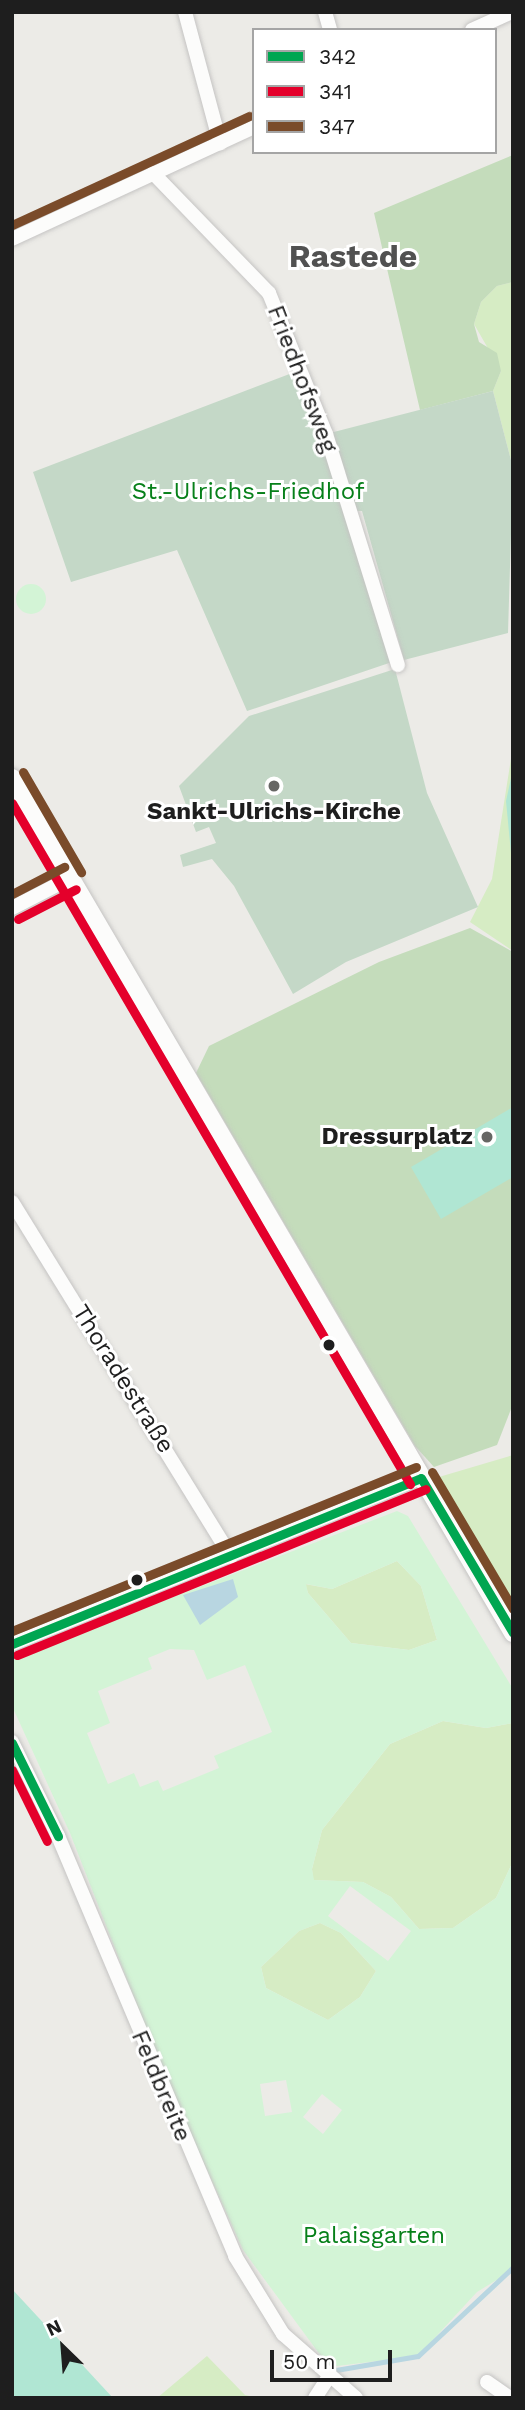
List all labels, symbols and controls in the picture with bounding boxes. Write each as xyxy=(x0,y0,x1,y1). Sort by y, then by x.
legend xyxy=(252,28,497,154)
text: 342 xyxy=(319,44,356,69)
text: 341 xyxy=(319,79,352,104)
text: 347 xyxy=(319,114,355,139)
district label: Rastede xyxy=(289,237,417,275)
street label: Friedhofsweg xyxy=(261,301,343,457)
park label: St.-Ulrichs-Friedhof xyxy=(132,478,364,506)
marker: Sankt-Ulrichs-Kirche xyxy=(266,778,282,794)
place label: Sankt-Ulrichs-Kirche xyxy=(147,798,401,826)
place label: Dressurplatz xyxy=(322,1123,473,1151)
marker: Dressurplatz xyxy=(479,1129,495,1145)
street label: Thoradestraße xyxy=(66,1299,180,1459)
unlabelled marker xyxy=(322,1338,336,1352)
unlabelled marker xyxy=(130,1573,144,1587)
street label: Feldbreite xyxy=(125,2026,197,2146)
park label: Palaisgarten xyxy=(303,2222,445,2250)
north arrow xyxy=(28,2312,98,2382)
text: N xyxy=(43,2314,65,2341)
scale bar xyxy=(273,2336,396,2380)
text: 50 m xyxy=(283,2349,335,2374)

